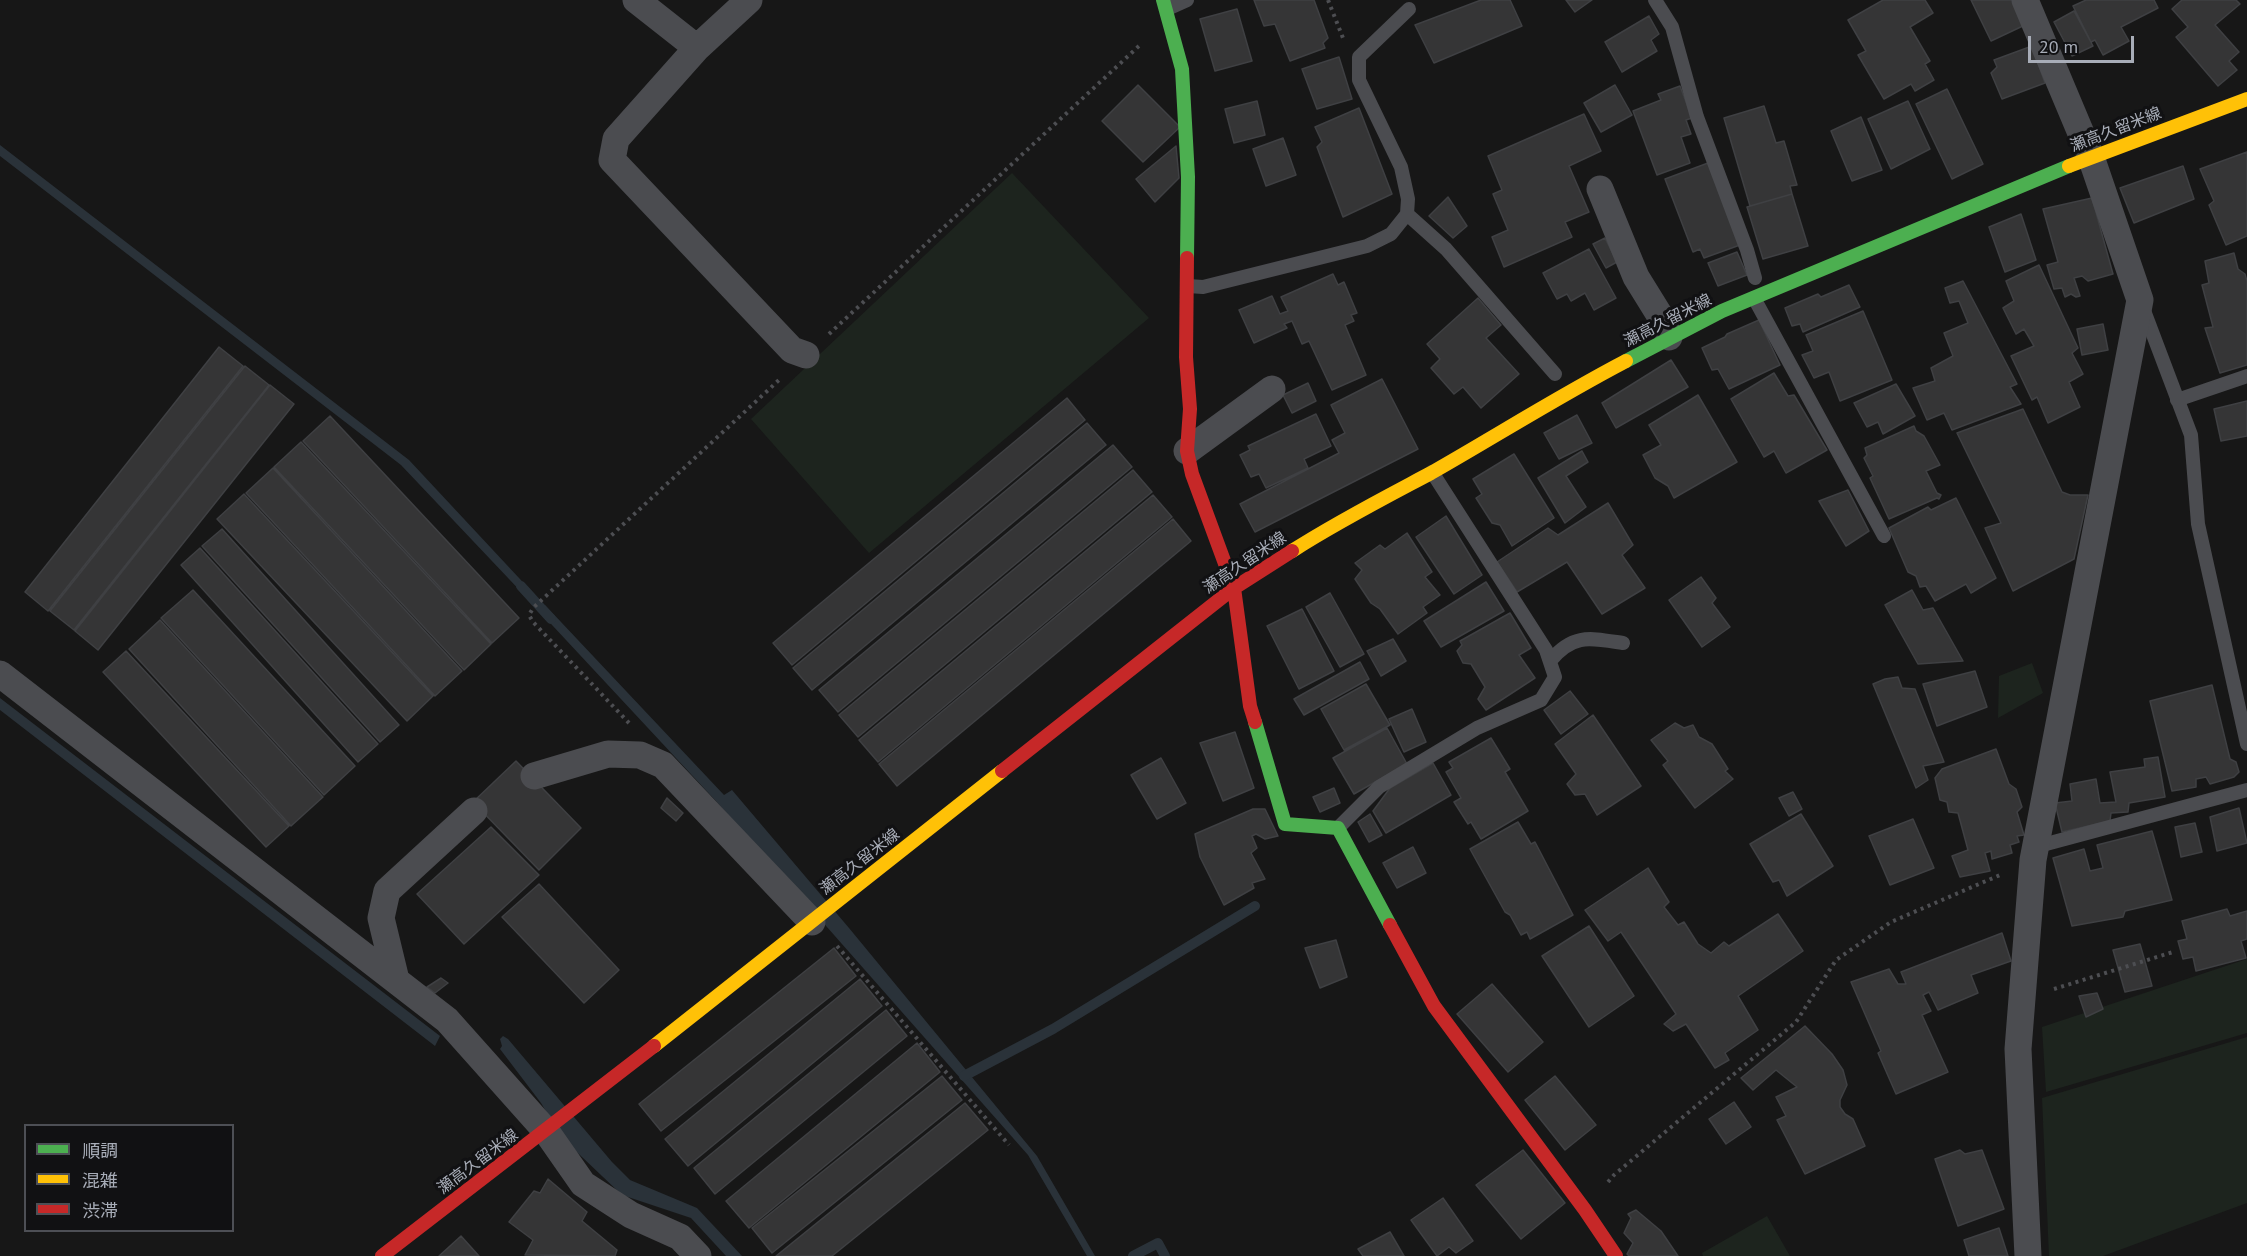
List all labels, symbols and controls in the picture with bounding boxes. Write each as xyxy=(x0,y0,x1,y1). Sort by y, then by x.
scale bar xyxy=(2031,24,2138,62)
text: 20 m xyxy=(2039,35,2078,58)
street label: 瀬高久留米線 xyxy=(2068,104,2164,156)
street label: 瀬高久留米線 xyxy=(1621,291,1715,351)
street label: 瀬高久留米線 xyxy=(1200,528,1290,598)
street label: 瀬高久留米線 xyxy=(816,825,904,899)
legend xyxy=(24,1124,234,1232)
street label: 瀬高久留米線 xyxy=(434,1125,522,1199)
text: 順調 xyxy=(82,1139,118,1162)
text: 混雑 xyxy=(82,1169,118,1192)
text: 渋滞 xyxy=(82,1199,118,1222)

